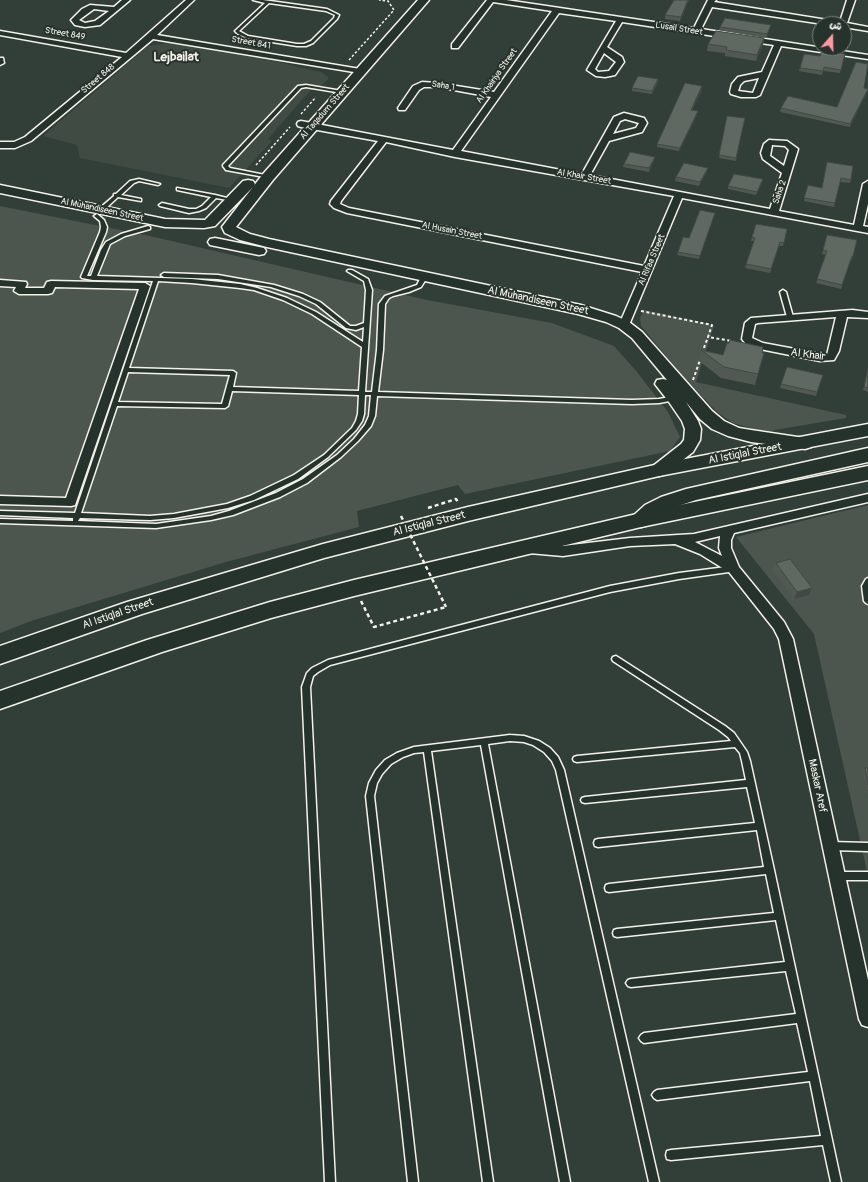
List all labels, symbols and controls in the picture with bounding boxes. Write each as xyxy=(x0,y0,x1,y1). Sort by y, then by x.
north arrow xyxy=(812,16,852,56)
text: ش xyxy=(828,17,844,33)
street label: Lusail Street xyxy=(654,20,704,38)
street label: Street 849 xyxy=(44,25,86,43)
street label: Street 841 xyxy=(231,34,271,52)
street label: Al Khairiya Street xyxy=(474,46,520,106)
district label: Lejbailat xyxy=(153,50,199,66)
street label: Street 848 xyxy=(79,62,117,96)
street label: Saha 1 xyxy=(431,79,455,93)
street label: Al Taqadum Street xyxy=(298,82,352,142)
street label: Al Khair Street xyxy=(556,167,612,187)
street label: Saha 2 xyxy=(771,179,789,205)
street label: Al Muhandiseen Street xyxy=(60,196,144,224)
street label: Al Husain Street xyxy=(421,220,483,242)
street label: Al Rifaa Street xyxy=(636,233,668,287)
street label: Al Muhandiseen Street xyxy=(486,284,590,318)
street label: Al Khair xyxy=(790,346,826,364)
street label: Al Istiqlal Street xyxy=(707,440,783,468)
street label: Al Istiqlal Street xyxy=(391,509,467,539)
street label: Al Istiqlal Street xyxy=(81,596,155,632)
street label: Maskar Aref xyxy=(805,758,829,814)

